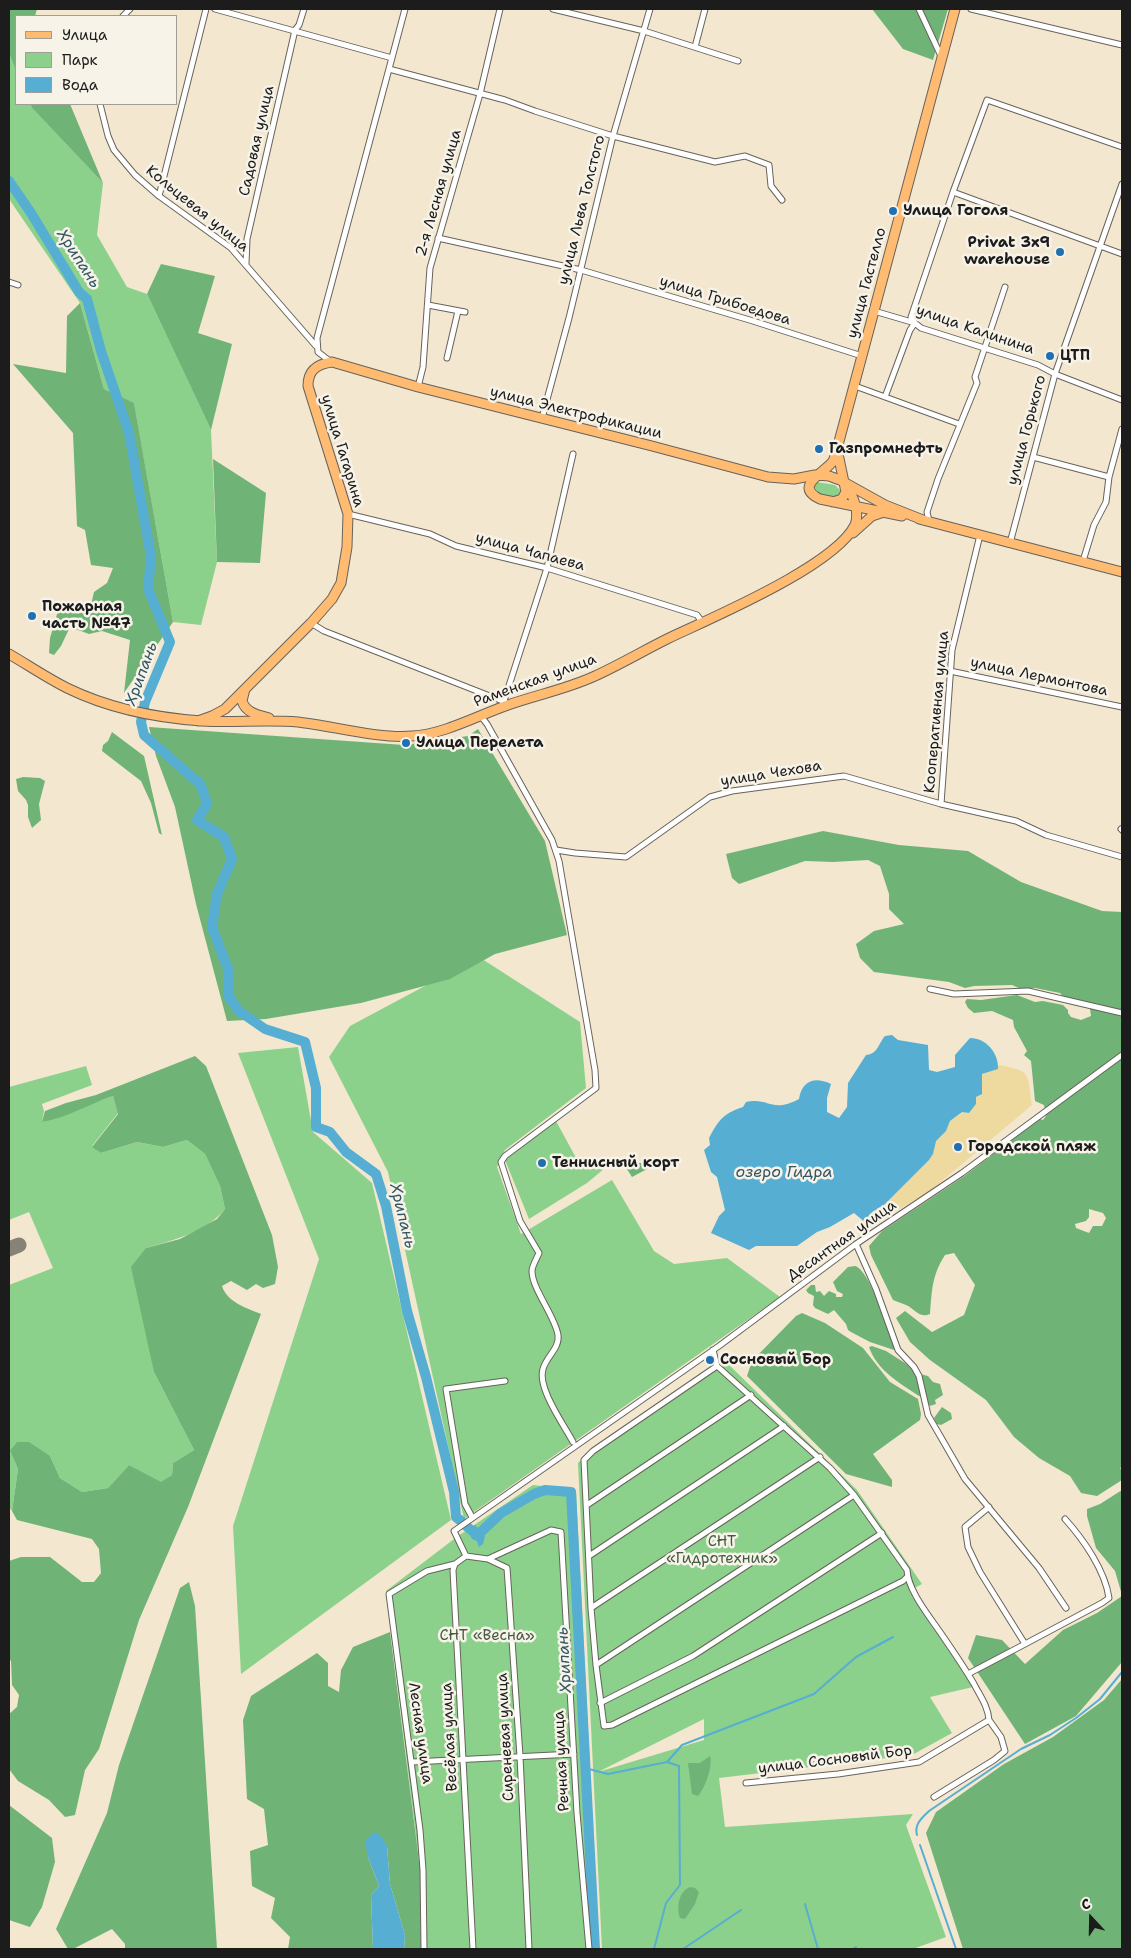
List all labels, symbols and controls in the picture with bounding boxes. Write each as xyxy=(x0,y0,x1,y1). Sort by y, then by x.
legend xyxy=(15,15,178,105)
text: Улица xyxy=(62,25,107,45)
text: Парк xyxy=(62,50,98,70)
text: Вода xyxy=(62,75,98,95)
street label: Садовая улица xyxy=(236,84,278,198)
street label: 2-я Лесная улица xyxy=(412,127,466,259)
street label: улица Льва Толстого xyxy=(555,133,609,287)
street label: Кольцевая улица xyxy=(142,162,252,256)
place label: Улица Гоголя xyxy=(903,202,1008,220)
marker: Улица Гоголя xyxy=(887,205,899,217)
water label: Хрипань xyxy=(52,226,104,292)
street label: улица Гастелло xyxy=(844,226,890,340)
place label: Privat 3x9 warehouse xyxy=(964,234,1050,269)
marker: Privat 3x9 warehouse xyxy=(1054,246,1066,258)
street label: улица Грибоедова xyxy=(657,272,793,330)
street label: улица Калинина xyxy=(914,301,1036,359)
place label: ЦТП xyxy=(1060,347,1090,365)
marker: ЦТП xyxy=(1044,350,1056,362)
street label: улица Горького xyxy=(1004,373,1050,487)
street label: улица Электрофикации xyxy=(488,383,664,443)
street label: улица Гагарина xyxy=(316,393,368,509)
place label: Газпромнефть xyxy=(829,440,943,458)
marker: Газпромнефть xyxy=(813,443,825,455)
street label: улица Чапаева xyxy=(474,529,586,575)
place label: Пожарная часть №47 xyxy=(42,598,131,633)
marker: Пожарная часть №47 xyxy=(26,610,38,622)
street label: Кооперативная улица xyxy=(921,630,953,794)
water label: Хрипань xyxy=(122,640,162,708)
street label: Раменская улица xyxy=(471,650,599,712)
street label: улица Лермонтова xyxy=(969,654,1109,700)
place label: Улица Перелета xyxy=(416,734,543,752)
marker: Улица Перелета xyxy=(400,737,412,749)
street label: улица Чехова xyxy=(719,757,823,791)
place label: Городской пляж xyxy=(968,1138,1096,1156)
marker: Городской пляж xyxy=(952,1141,964,1153)
place label: Теннисный корт xyxy=(552,1154,679,1172)
marker: Теннисный корт xyxy=(536,1157,548,1169)
water label: озеро Гидра xyxy=(736,1163,832,1183)
water label: Хрипань xyxy=(385,1182,419,1250)
street label: Десантная улица xyxy=(784,1197,900,1285)
place label: Сосновый Бор xyxy=(720,1351,831,1369)
marker: Сосновый Бор xyxy=(704,1354,716,1366)
park label: СНТ «Гидротехник» xyxy=(666,1533,778,1568)
water label: Хрипань xyxy=(554,1626,576,1694)
park label: СНТ «Весна» xyxy=(439,1627,535,1645)
street label: Сиреневая улица xyxy=(494,1672,518,1802)
street label: Лесная улица xyxy=(404,1681,436,1785)
street label: Весёлая улица xyxy=(438,1682,462,1792)
street label: Речная улица xyxy=(550,1710,574,1812)
street label: улица Сосновый Бор xyxy=(757,1742,913,1778)
north arrow xyxy=(1066,1893,1116,1943)
text: С xyxy=(1078,1894,1093,1914)

